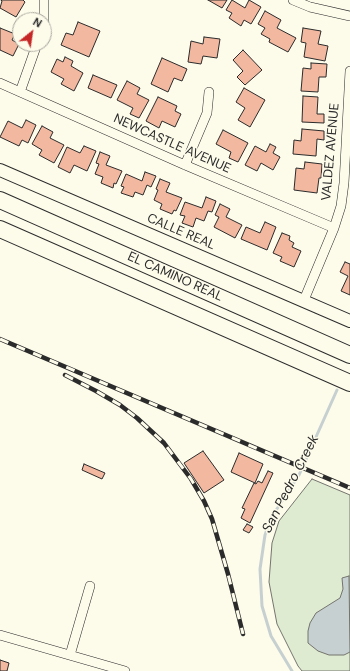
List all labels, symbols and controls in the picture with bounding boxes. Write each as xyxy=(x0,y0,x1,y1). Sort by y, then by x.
north arrow xyxy=(12,12,52,52)
text: N xyxy=(31,14,44,31)
street label: VALDEZ AVENUE xyxy=(319,103,343,201)
street label: NEWCASTLE AVENUE xyxy=(111,111,233,177)
street label: CALLE REAL xyxy=(144,211,218,253)
street label: EL CAMINO REAL xyxy=(125,249,225,305)
water label: San Pedro Creek xyxy=(259,432,323,536)

